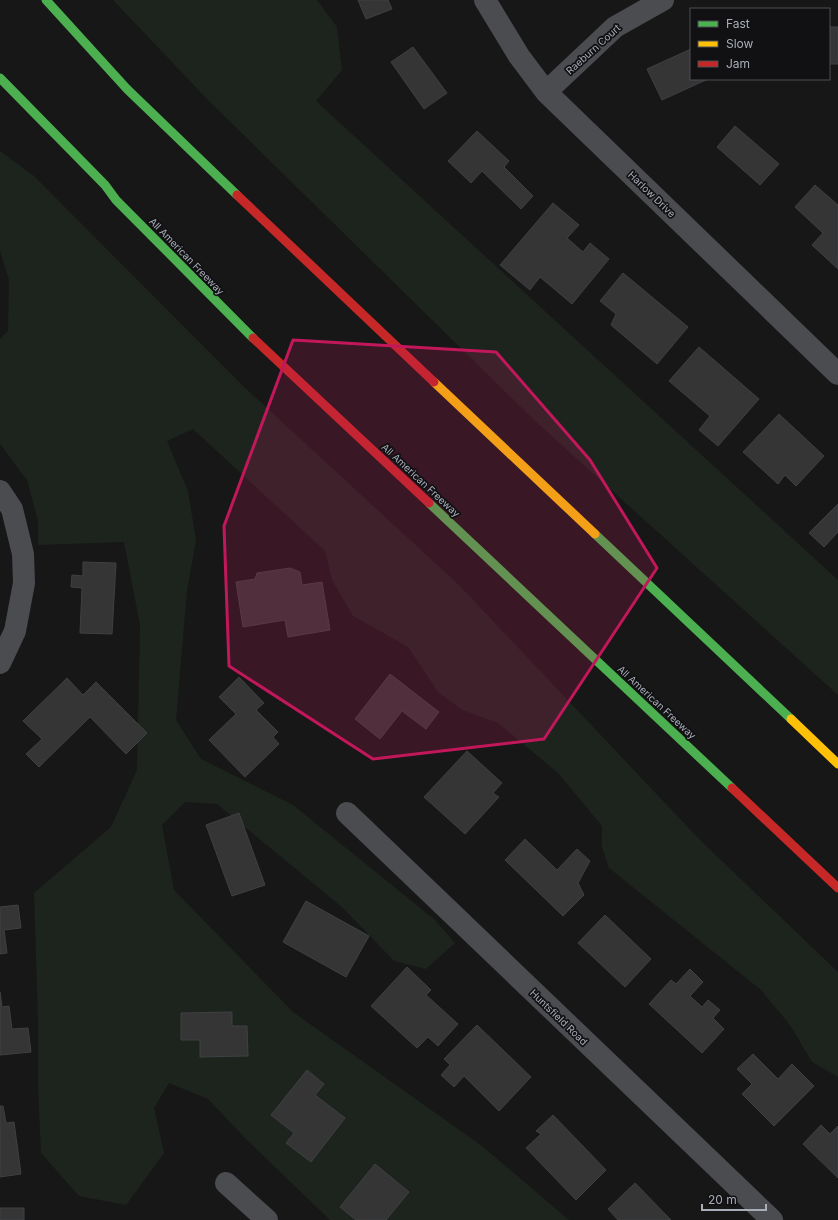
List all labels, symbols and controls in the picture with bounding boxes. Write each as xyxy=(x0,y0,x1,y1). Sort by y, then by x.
legend xyxy=(690,8,830,80)
text: Fast xyxy=(726,16,750,31)
street label: Raeburn Court xyxy=(563,21,623,77)
text: Slow xyxy=(726,36,754,51)
text: Jam xyxy=(726,56,750,71)
street label: Harlow Drive xyxy=(626,168,678,220)
street label: All American Freeway xyxy=(147,215,227,297)
street label: All American Freeway xyxy=(379,441,463,520)
street label: All American Freeway xyxy=(615,663,699,742)
street label: Huntsfield Road xyxy=(528,987,590,1047)
scale bar xyxy=(702,1186,766,1212)
text: 20 m xyxy=(708,1192,737,1207)

